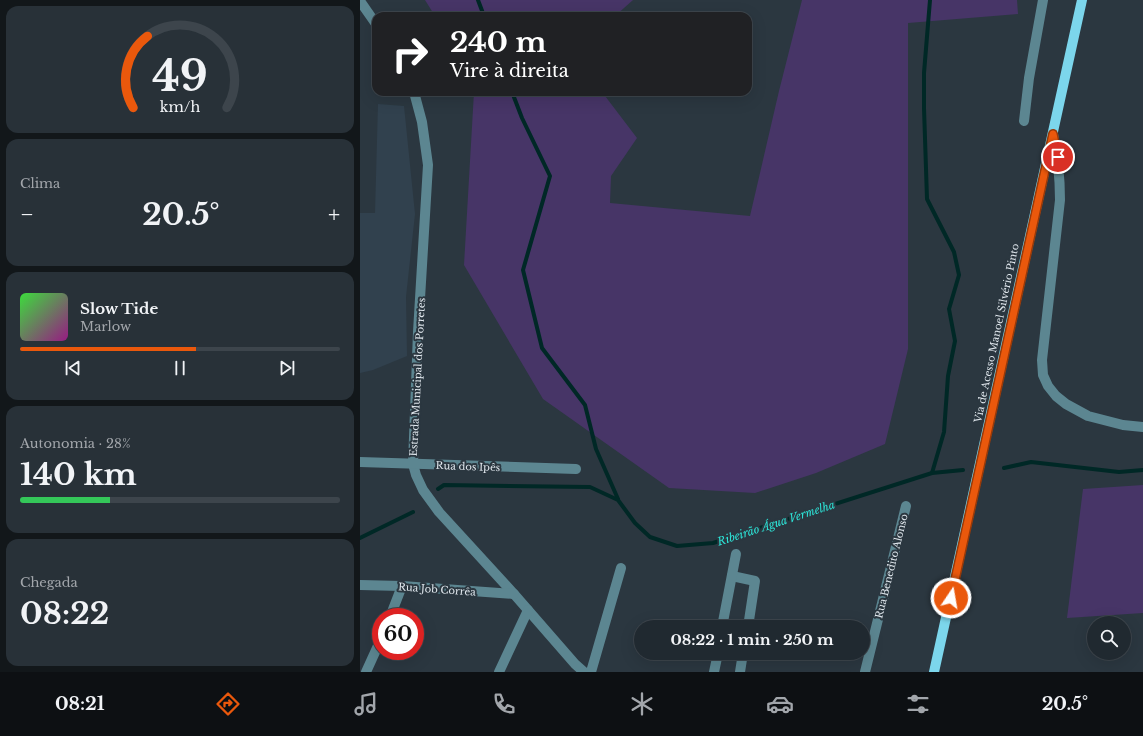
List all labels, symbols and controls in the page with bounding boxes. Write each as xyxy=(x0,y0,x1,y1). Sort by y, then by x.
text: 240 m xyxy=(450,25,546,60)
icon: right xyxy=(384,28,436,80)
text: 49 xyxy=(152,50,208,101)
text: Vire à direita xyxy=(450,60,569,82)
text: km/h xyxy=(160,97,200,115)
pin xyxy=(1041,140,1075,174)
icon: arrive xyxy=(1047,146,1069,168)
text: Clima xyxy=(20,175,60,192)
text: 20.5° xyxy=(142,196,220,233)
text: − xyxy=(20,201,34,228)
text: + xyxy=(328,201,340,228)
street label: Via de Acesso Manoel Silvério Pinto xyxy=(971,242,1022,425)
street label: Estrada Municipal dos Porretes xyxy=(407,297,428,457)
text: Slow Tide xyxy=(80,299,158,318)
text: Marlow xyxy=(80,318,131,335)
icon: previous xyxy=(62,357,84,379)
icon: pause xyxy=(169,357,191,379)
icon: next xyxy=(276,357,298,379)
text: Autonomia · 28% xyxy=(20,435,131,452)
text: 140 km xyxy=(20,456,137,493)
street label: Rua dos Ipês xyxy=(435,459,501,474)
water label: Ribeirão Água Vermelha xyxy=(714,497,837,549)
street label: Rua Benedito Alonso xyxy=(872,512,911,620)
text: Chegada xyxy=(20,574,78,591)
position arrow xyxy=(930,577,972,619)
street label: Rua Job Corrêa xyxy=(398,580,477,599)
text: 08:22 xyxy=(20,595,109,632)
speed limit sign: 60 xyxy=(372,608,424,660)
map controls xyxy=(1087,616,1131,660)
button: search xyxy=(1087,616,1131,660)
text: 08:22 · 1 min · 250 m xyxy=(670,630,834,649)
icon: directions xyxy=(214,690,242,718)
icon: music xyxy=(352,690,380,718)
icon: phone xyxy=(490,690,518,718)
icon: climate xyxy=(628,690,656,718)
icon: car xyxy=(766,690,794,718)
icon: filters xyxy=(904,690,932,718)
text: 08:21 xyxy=(55,693,105,715)
text: 20.5° xyxy=(1042,693,1088,715)

